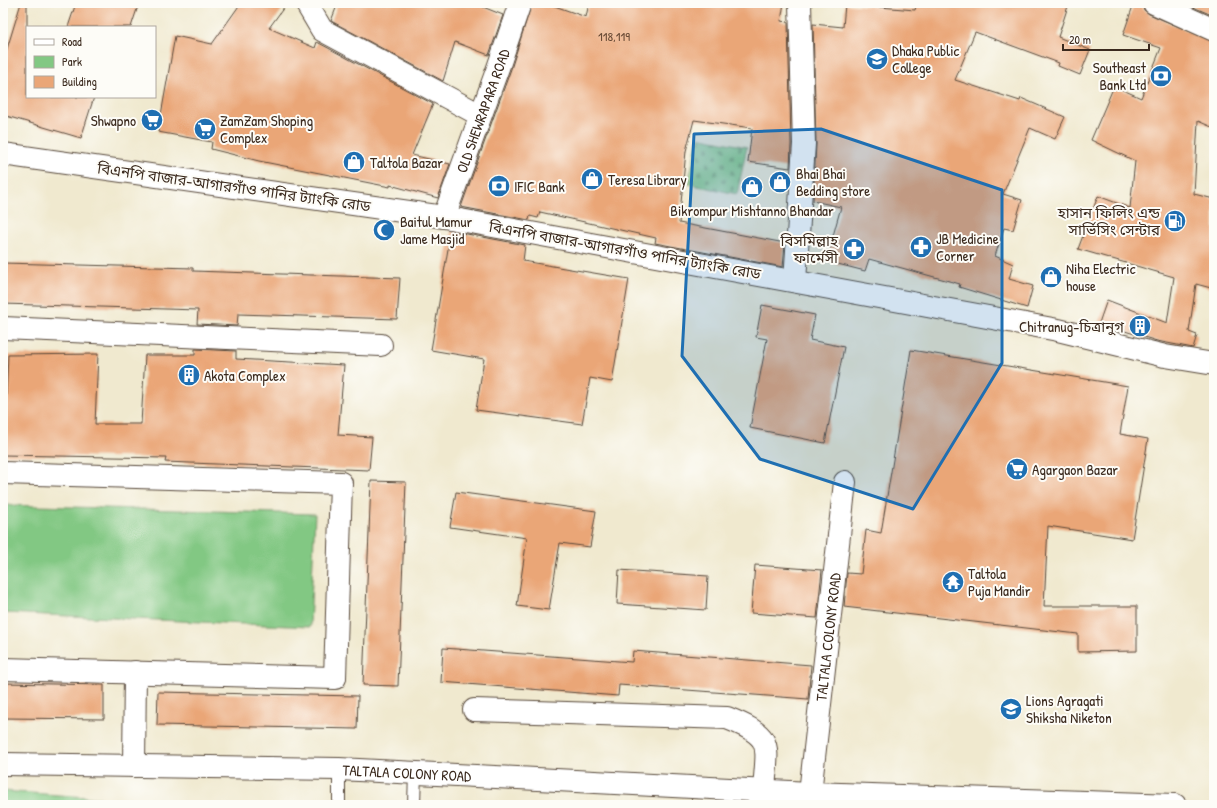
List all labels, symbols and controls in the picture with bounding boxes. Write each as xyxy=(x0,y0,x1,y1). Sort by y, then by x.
legend xyxy=(26,26,156,98)
scale bar xyxy=(1063,26,1149,52)
house number: 118,119 xyxy=(598,27,630,45)
text: 20 m xyxy=(1069,31,1091,48)
text: Road xyxy=(62,33,82,50)
place label: Dhaka Public College xyxy=(892,40,960,78)
street label: OLD SHEWRAPARA ROAD xyxy=(450,45,515,176)
school or university icon: Dhaka Public College xyxy=(864,46,890,72)
text: Park xyxy=(62,53,82,70)
place label: Southeast Bank Ltd xyxy=(1093,57,1147,95)
bank icon: Southeast Bank Ltd xyxy=(1148,63,1174,89)
text: Building xyxy=(62,73,97,90)
supermarket icon: Shwapno xyxy=(139,107,165,133)
place label: Shwapno xyxy=(91,110,136,131)
place label: ZamZam Shoping Complex xyxy=(220,110,314,148)
supermarket icon: ZamZam Shoping Complex xyxy=(192,116,218,142)
shop icon: Taltola Bazar xyxy=(341,149,367,175)
place label: Taltola Bazar xyxy=(370,152,443,173)
street label: বিএনপি বাজার-আগারগাঁও পানির ট্যাংকি রোড xyxy=(95,157,372,217)
place label: Bhai Bhai Bedding store xyxy=(796,163,870,201)
shop icon: Teresa Library xyxy=(579,166,605,192)
place label: Teresa Library xyxy=(608,169,687,190)
shop icon: Bhai Bhai Bedding store xyxy=(767,169,793,195)
bank icon: IFIC Bank xyxy=(486,173,512,199)
shop icon: Bikrompur Mishtanno Bhandar xyxy=(739,174,765,200)
place label: IFIC Bank xyxy=(514,176,565,197)
place label: Bikrompur Mishtanno Bhandar xyxy=(670,200,834,221)
place label: হাসান ফিলিং এন্ড সার্ভিসিং সেন্টার xyxy=(1057,202,1161,240)
fuel station icon: হাসান ফিলিং এন্ড সার্ভিসিং সেন্টার xyxy=(1162,208,1188,234)
place label: Baitul Mamur Jame Masjid xyxy=(400,211,472,249)
street label: বিএনপি বাজার-আগারগাঁও পানির ট্যাংকি রোড xyxy=(486,216,763,284)
mosque icon: Baitul Mamur Jame Masjid xyxy=(371,217,397,243)
place label: JB Medicine Corner xyxy=(936,228,999,266)
place label: বিসমিল্লাহ ফার্মেসী xyxy=(780,230,839,268)
pharmacy icon: JB Medicine Corner xyxy=(908,234,934,260)
pharmacy icon: বিসমিল্লাহ ফার্মেসী xyxy=(841,236,867,262)
place label: Niha Electric house xyxy=(1066,258,1136,296)
shop icon: Niha Electric house xyxy=(1038,264,1064,290)
building icon: Chitranug-চিত্রানুগ xyxy=(1127,313,1153,339)
place label: Chitranug-চিত্রানুগ xyxy=(1019,316,1124,337)
building icon: Akota Complex xyxy=(176,362,202,388)
place label: Akota Complex xyxy=(204,365,286,386)
supermarket icon: Agargaon Bazar xyxy=(1004,456,1030,482)
place label: Agargaon Bazar xyxy=(1032,459,1118,480)
place label: Taltola Puja Mandir xyxy=(968,563,1031,601)
temple icon: Taltola Puja Mandir xyxy=(940,569,966,595)
street label: TALTALA COLONY ROAD xyxy=(810,571,845,702)
place label: Lions Agragati Shiksha Niketon xyxy=(1026,690,1112,728)
school or university icon: Lions Agragati Shiksha Niketon xyxy=(998,696,1024,722)
street label: TALTALA COLONY ROAD xyxy=(342,759,473,786)

